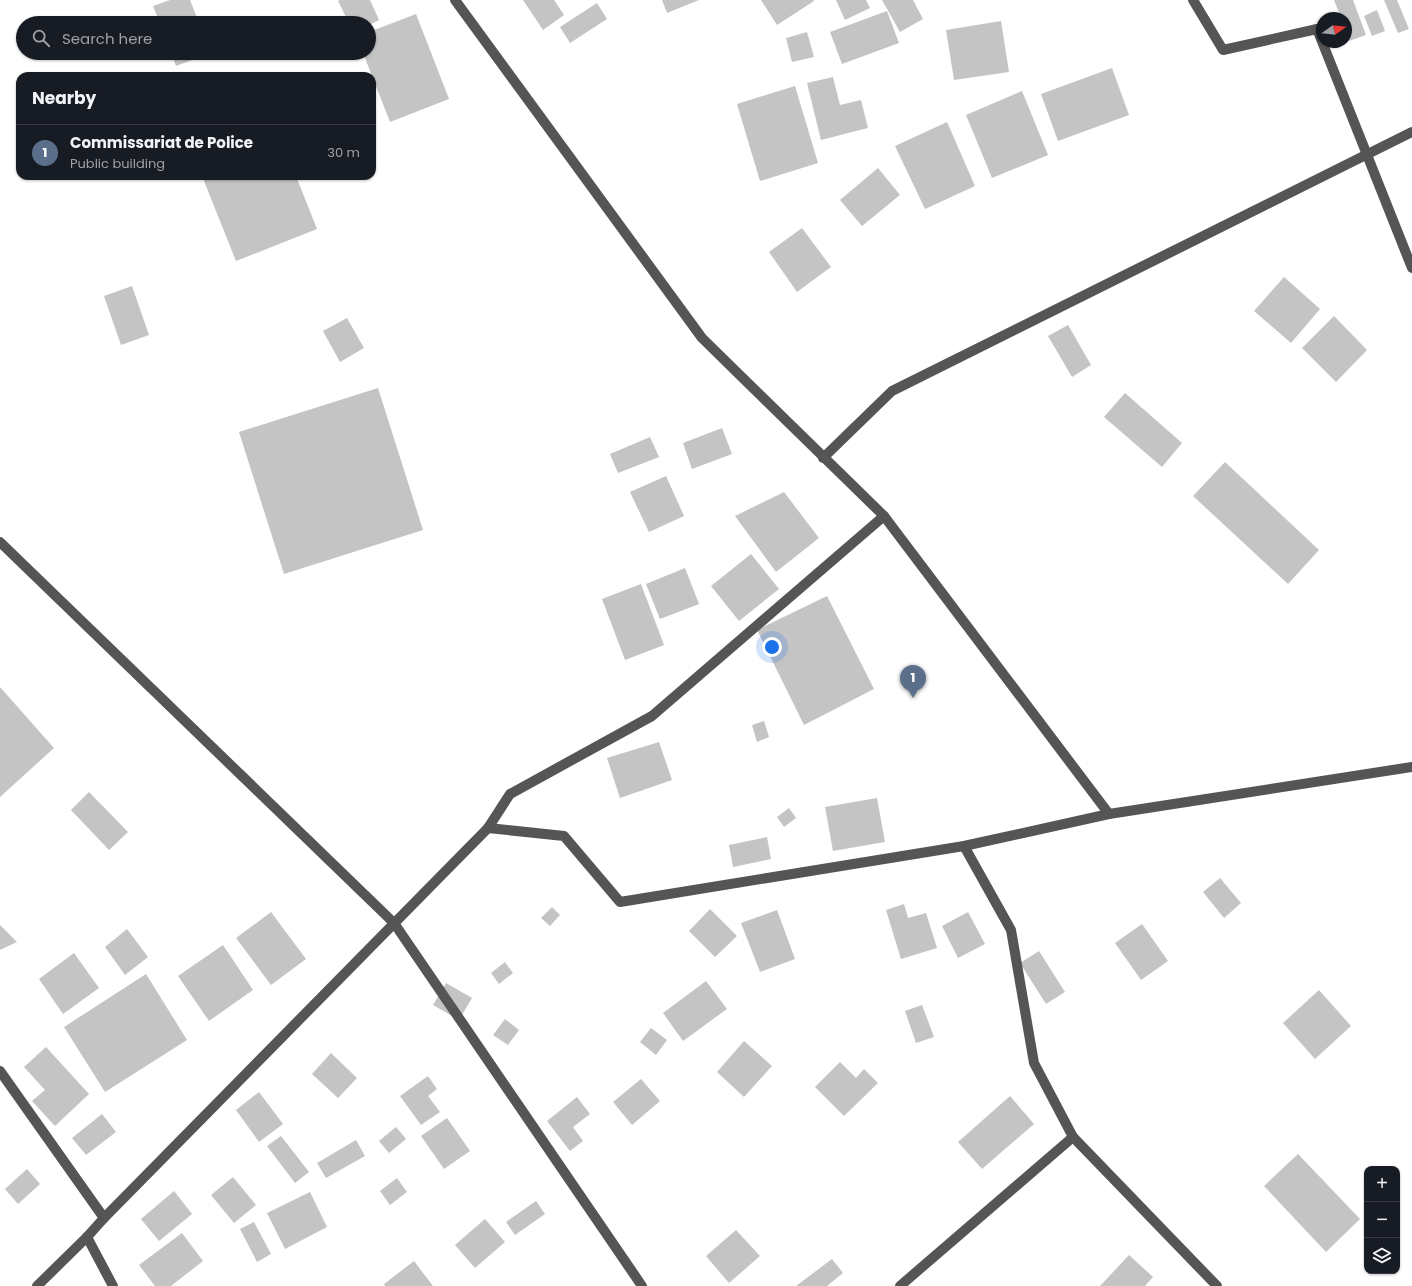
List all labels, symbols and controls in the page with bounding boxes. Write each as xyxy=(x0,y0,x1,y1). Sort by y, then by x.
north arrow xyxy=(1316,12,1352,48)
search box xyxy=(16,16,376,60)
icon: search xyxy=(30,27,52,49)
text: Search here xyxy=(62,28,152,49)
text: Nearby xyxy=(32,86,96,110)
text: Commissariat de Police xyxy=(70,132,253,153)
text: 1 xyxy=(43,143,47,162)
text: 30 m xyxy=(327,143,360,162)
text: Public building xyxy=(70,154,165,173)
your location xyxy=(762,637,782,657)
pin: 1 xyxy=(900,665,926,698)
map controls xyxy=(1364,1166,1400,1274)
button: + xyxy=(1364,1166,1400,1202)
button: − xyxy=(1364,1202,1400,1238)
button: layers xyxy=(1364,1238,1400,1274)

